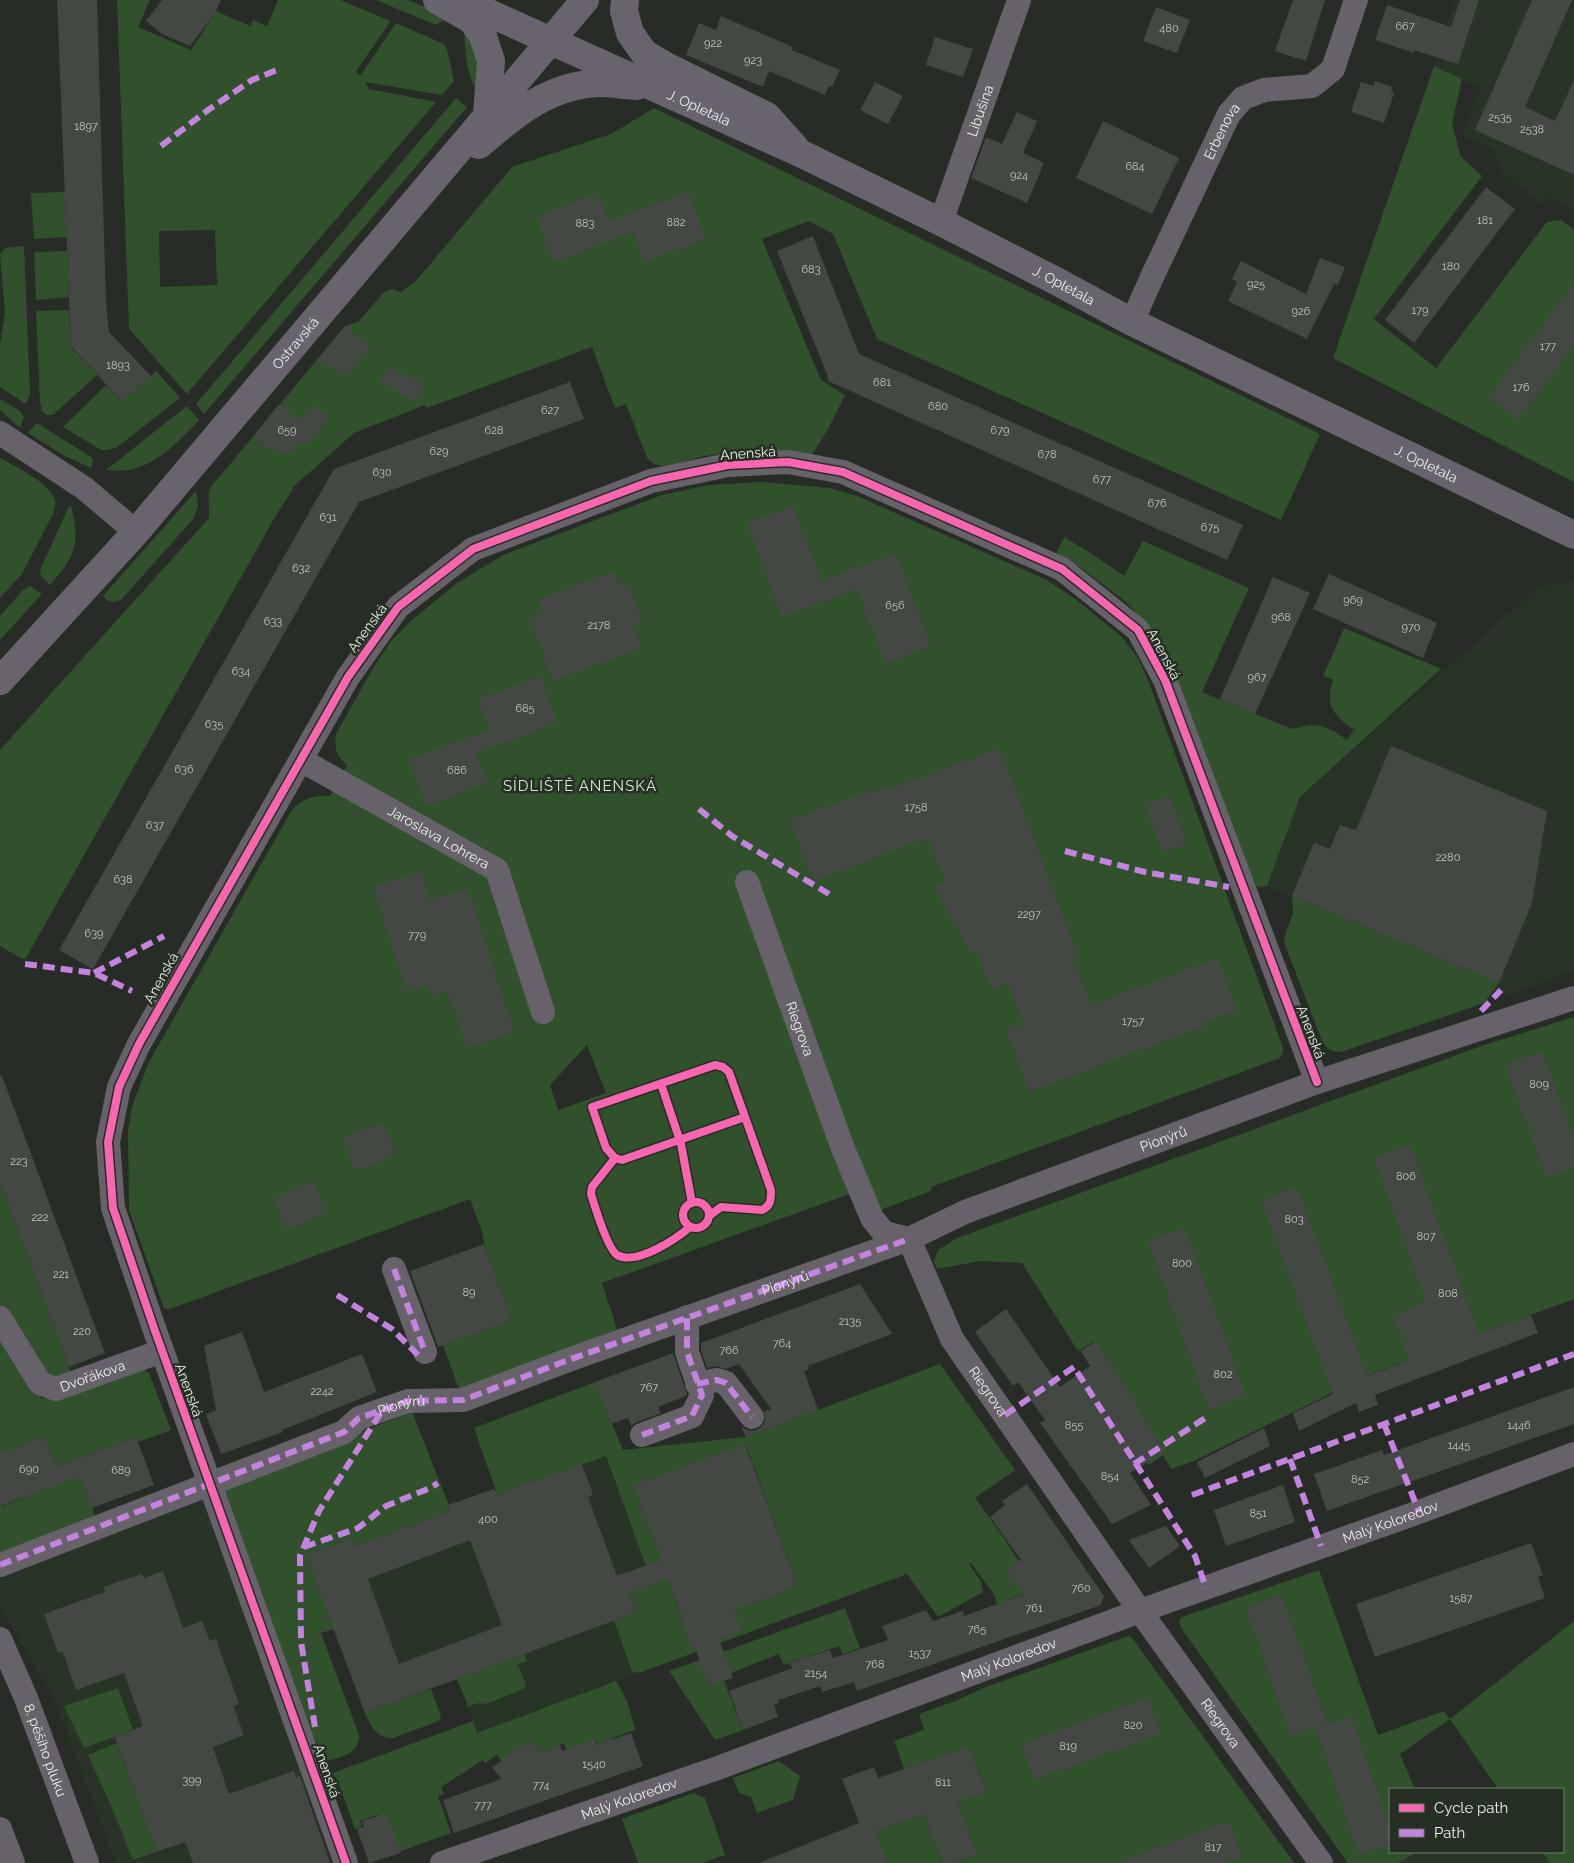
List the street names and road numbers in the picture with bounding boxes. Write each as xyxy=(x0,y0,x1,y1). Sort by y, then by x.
street label: Libušina xyxy=(964,83,997,139)
street label: J. Opletala xyxy=(665,86,733,129)
street label: Erbenova xyxy=(1201,100,1243,162)
street label: J. Opletala xyxy=(1030,262,1097,308)
street label: Ostravská xyxy=(269,314,322,372)
street label: J. Opletala xyxy=(1392,442,1460,486)
street label: Anenská xyxy=(720,443,776,463)
street label: Anenská xyxy=(344,601,390,655)
street label: Anenská xyxy=(1144,626,1184,682)
street label: Jaroslava Lohrera xyxy=(385,803,492,872)
street label: Anenská xyxy=(140,950,182,1006)
street label: Riegrova xyxy=(783,999,817,1058)
street label: Anenská xyxy=(1294,1003,1328,1061)
street label: Pionýrů xyxy=(1138,1123,1189,1155)
street label: Pionýrů xyxy=(759,1267,811,1299)
street label: Dvořákova xyxy=(58,1357,127,1395)
street label: Anenská xyxy=(172,1361,206,1419)
street label: Riegrova xyxy=(965,1363,1011,1419)
street label: Pionýrů xyxy=(375,1393,425,1419)
street label: Malý Koloredov xyxy=(1341,1497,1441,1546)
street label: Malý Koloredov xyxy=(959,1635,1059,1685)
street label: Riegrova xyxy=(1197,1695,1244,1751)
street label: 8. pěšího pluku xyxy=(21,1701,70,1799)
street label: Anenská xyxy=(310,1742,344,1800)
street label: Malý Koloredov xyxy=(579,1774,680,1822)

